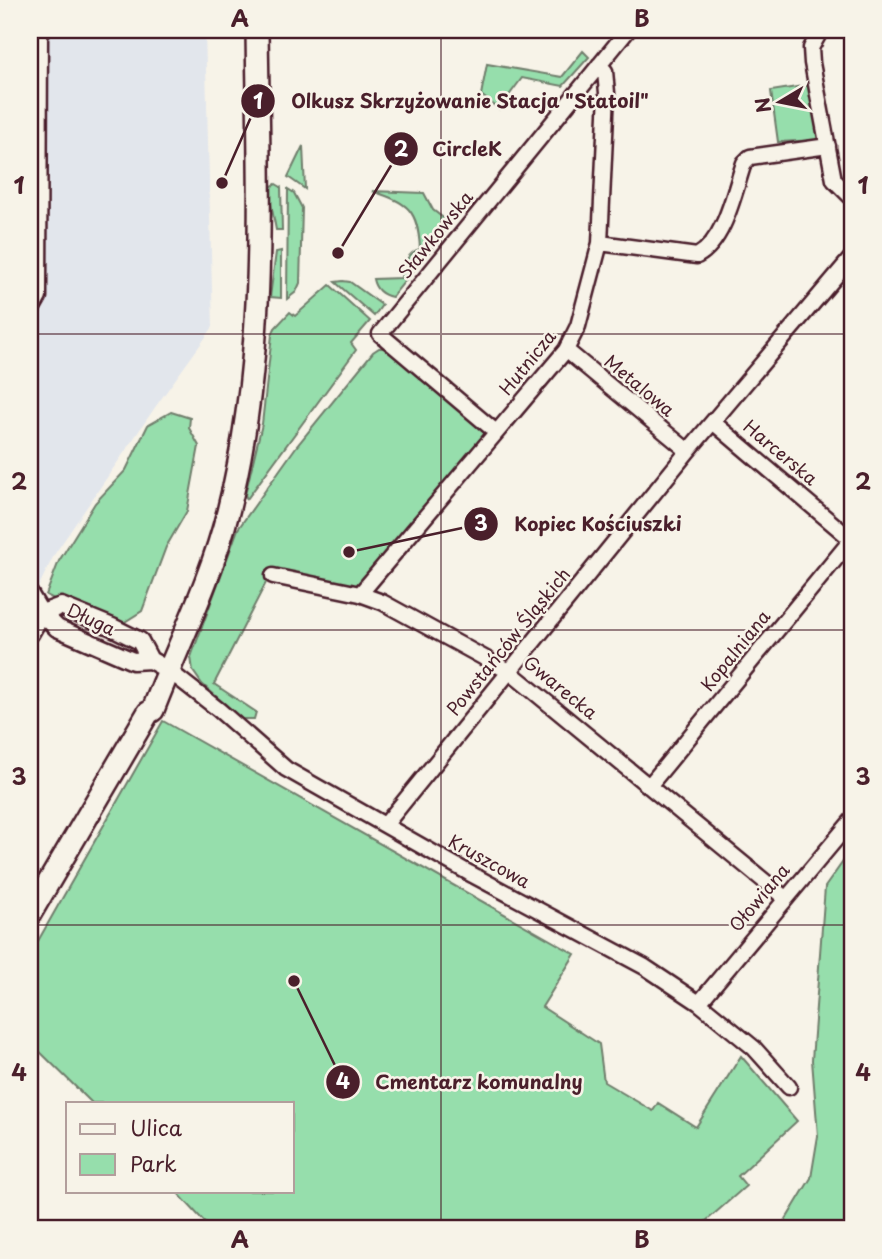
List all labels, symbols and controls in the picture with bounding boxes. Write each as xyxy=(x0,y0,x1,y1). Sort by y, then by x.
text: A xyxy=(231,0,249,35)
text: B xyxy=(634,0,650,35)
north arrow xyxy=(746,66,816,136)
callout: Olkusz Skrzyżowanie Stacja "Statoil" xyxy=(241,81,665,121)
text: 1 xyxy=(253,84,263,116)
text: Olkusz Skrzyżowanie Stacja "Statoil" xyxy=(291,86,649,114)
text: N xyxy=(747,95,777,115)
callout: CircleK xyxy=(383,129,516,169)
text: 2 xyxy=(394,132,409,164)
text: CircleK xyxy=(432,134,502,162)
text: 1 xyxy=(14,167,25,202)
text: 1 xyxy=(858,167,869,202)
street label: Sławkowska xyxy=(391,184,479,284)
street label: Hutnicza xyxy=(492,323,562,401)
street label: Metalowa xyxy=(599,347,682,423)
street label: Harcerska xyxy=(738,413,825,492)
text: 2 xyxy=(11,463,27,498)
text: 2 xyxy=(855,463,871,498)
callout: Kopiec Kościuszki xyxy=(464,504,696,544)
text: 3 xyxy=(474,506,488,538)
text: Kopiec Kościuszki xyxy=(514,509,682,537)
street label: Powstańców Śląskich xyxy=(440,561,576,721)
street label: Długa xyxy=(63,596,121,642)
street label: Kopalniana xyxy=(694,603,777,697)
street label: Gwarecka xyxy=(518,648,604,726)
text: 3 xyxy=(11,758,27,793)
text: 3 xyxy=(855,758,871,793)
street label: Kruszcowa xyxy=(444,827,536,895)
street label: Ołowiana xyxy=(722,857,796,937)
text: 4 xyxy=(11,1054,27,1089)
text: 4 xyxy=(855,1054,871,1089)
callout: Cmentarz komunalny xyxy=(325,1062,597,1102)
text: 4 xyxy=(336,1064,350,1096)
text: Cmentarz komunalny xyxy=(375,1067,583,1095)
legend xyxy=(66,1102,294,1192)
text: Ulica xyxy=(130,1111,183,1143)
text: Park xyxy=(130,1147,177,1179)
text: A xyxy=(231,1221,249,1256)
text: B xyxy=(634,1221,650,1256)

